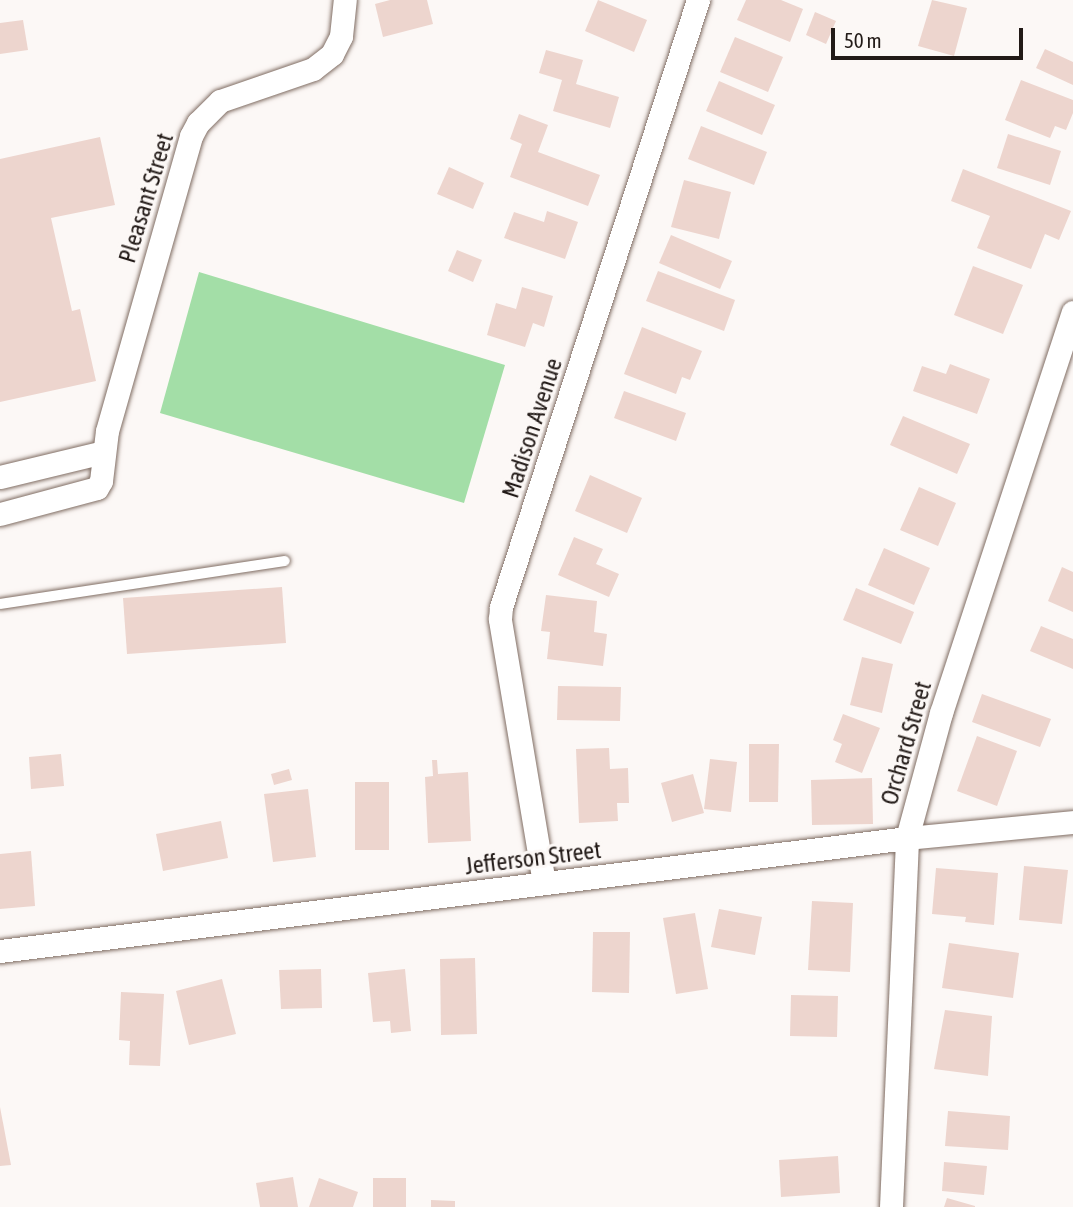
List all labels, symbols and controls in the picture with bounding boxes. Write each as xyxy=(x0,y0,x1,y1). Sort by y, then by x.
scale bar xyxy=(835,14,1028,58)
text: 50 m xyxy=(844,28,882,52)
street label: Pleasant Street xyxy=(113,130,179,266)
street label: Madison Avenue xyxy=(496,354,568,502)
street label: Orchard Street xyxy=(875,678,937,808)
street label: Jefferson Street xyxy=(463,835,603,881)

